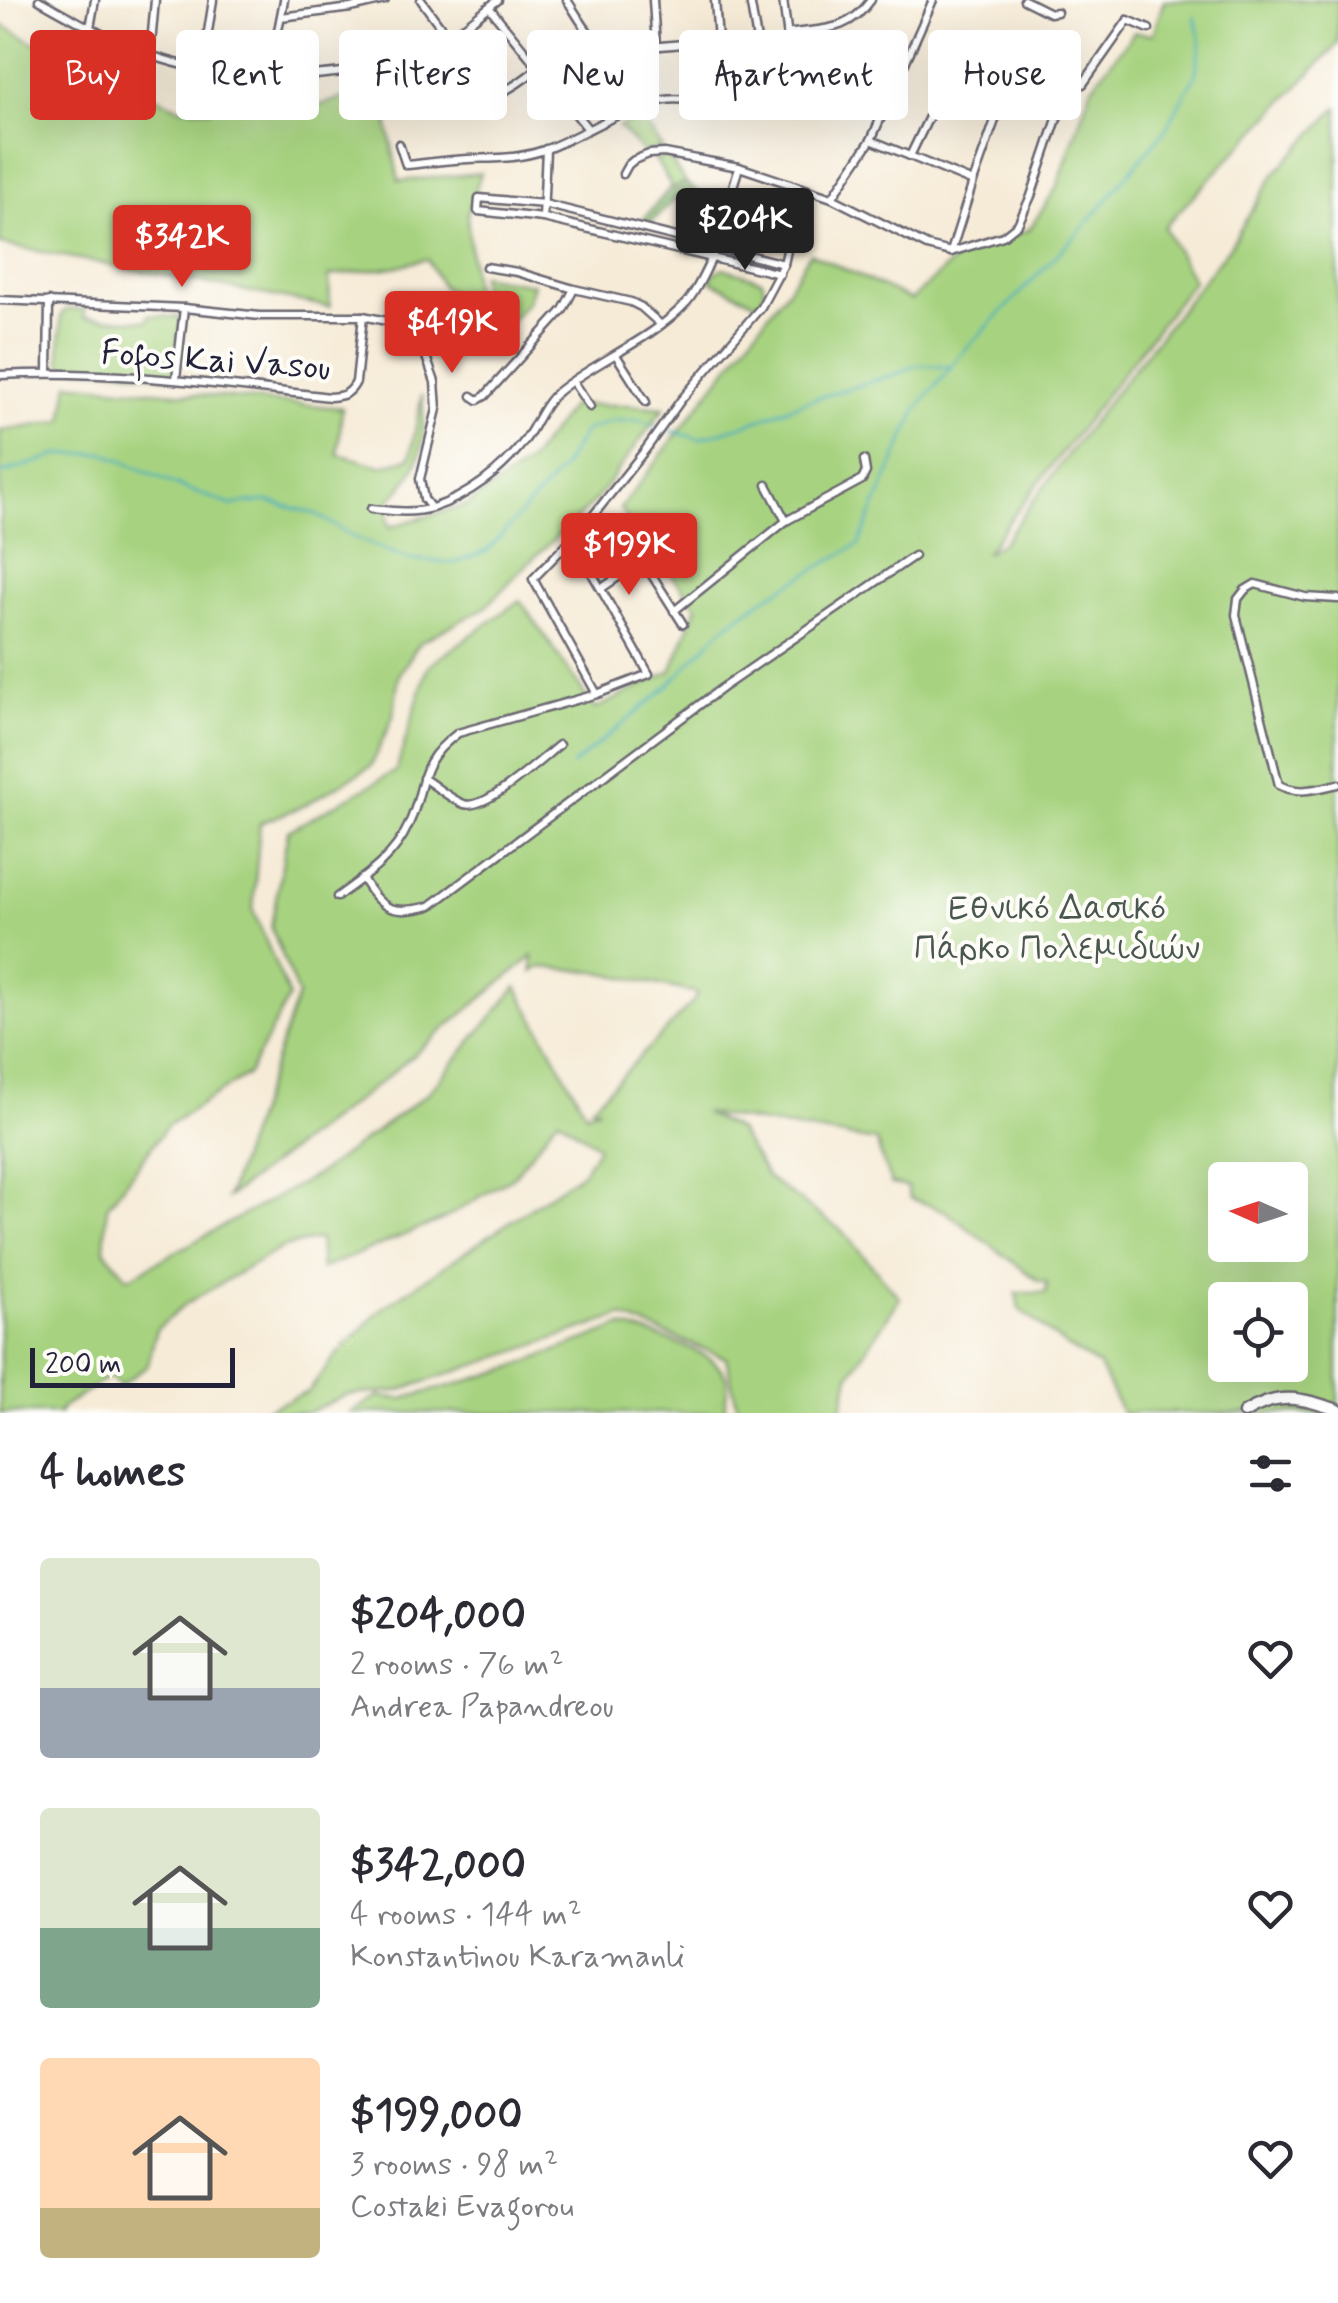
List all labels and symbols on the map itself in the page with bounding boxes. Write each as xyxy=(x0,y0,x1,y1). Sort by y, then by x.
pin: $204K xyxy=(675,188,815,273)
pin: $342K xyxy=(112,205,252,290)
pin: $419K xyxy=(382,291,522,376)
street label: Fofos Kai Vasou xyxy=(99,330,332,395)
pin: $199K xyxy=(559,513,699,598)
park label: Εθνικό Δασικό Πάρκο Πολεμιδιών xyxy=(914,886,1200,972)
north arrow xyxy=(1208,1162,1308,1262)
scale bar xyxy=(30,1343,235,1388)

